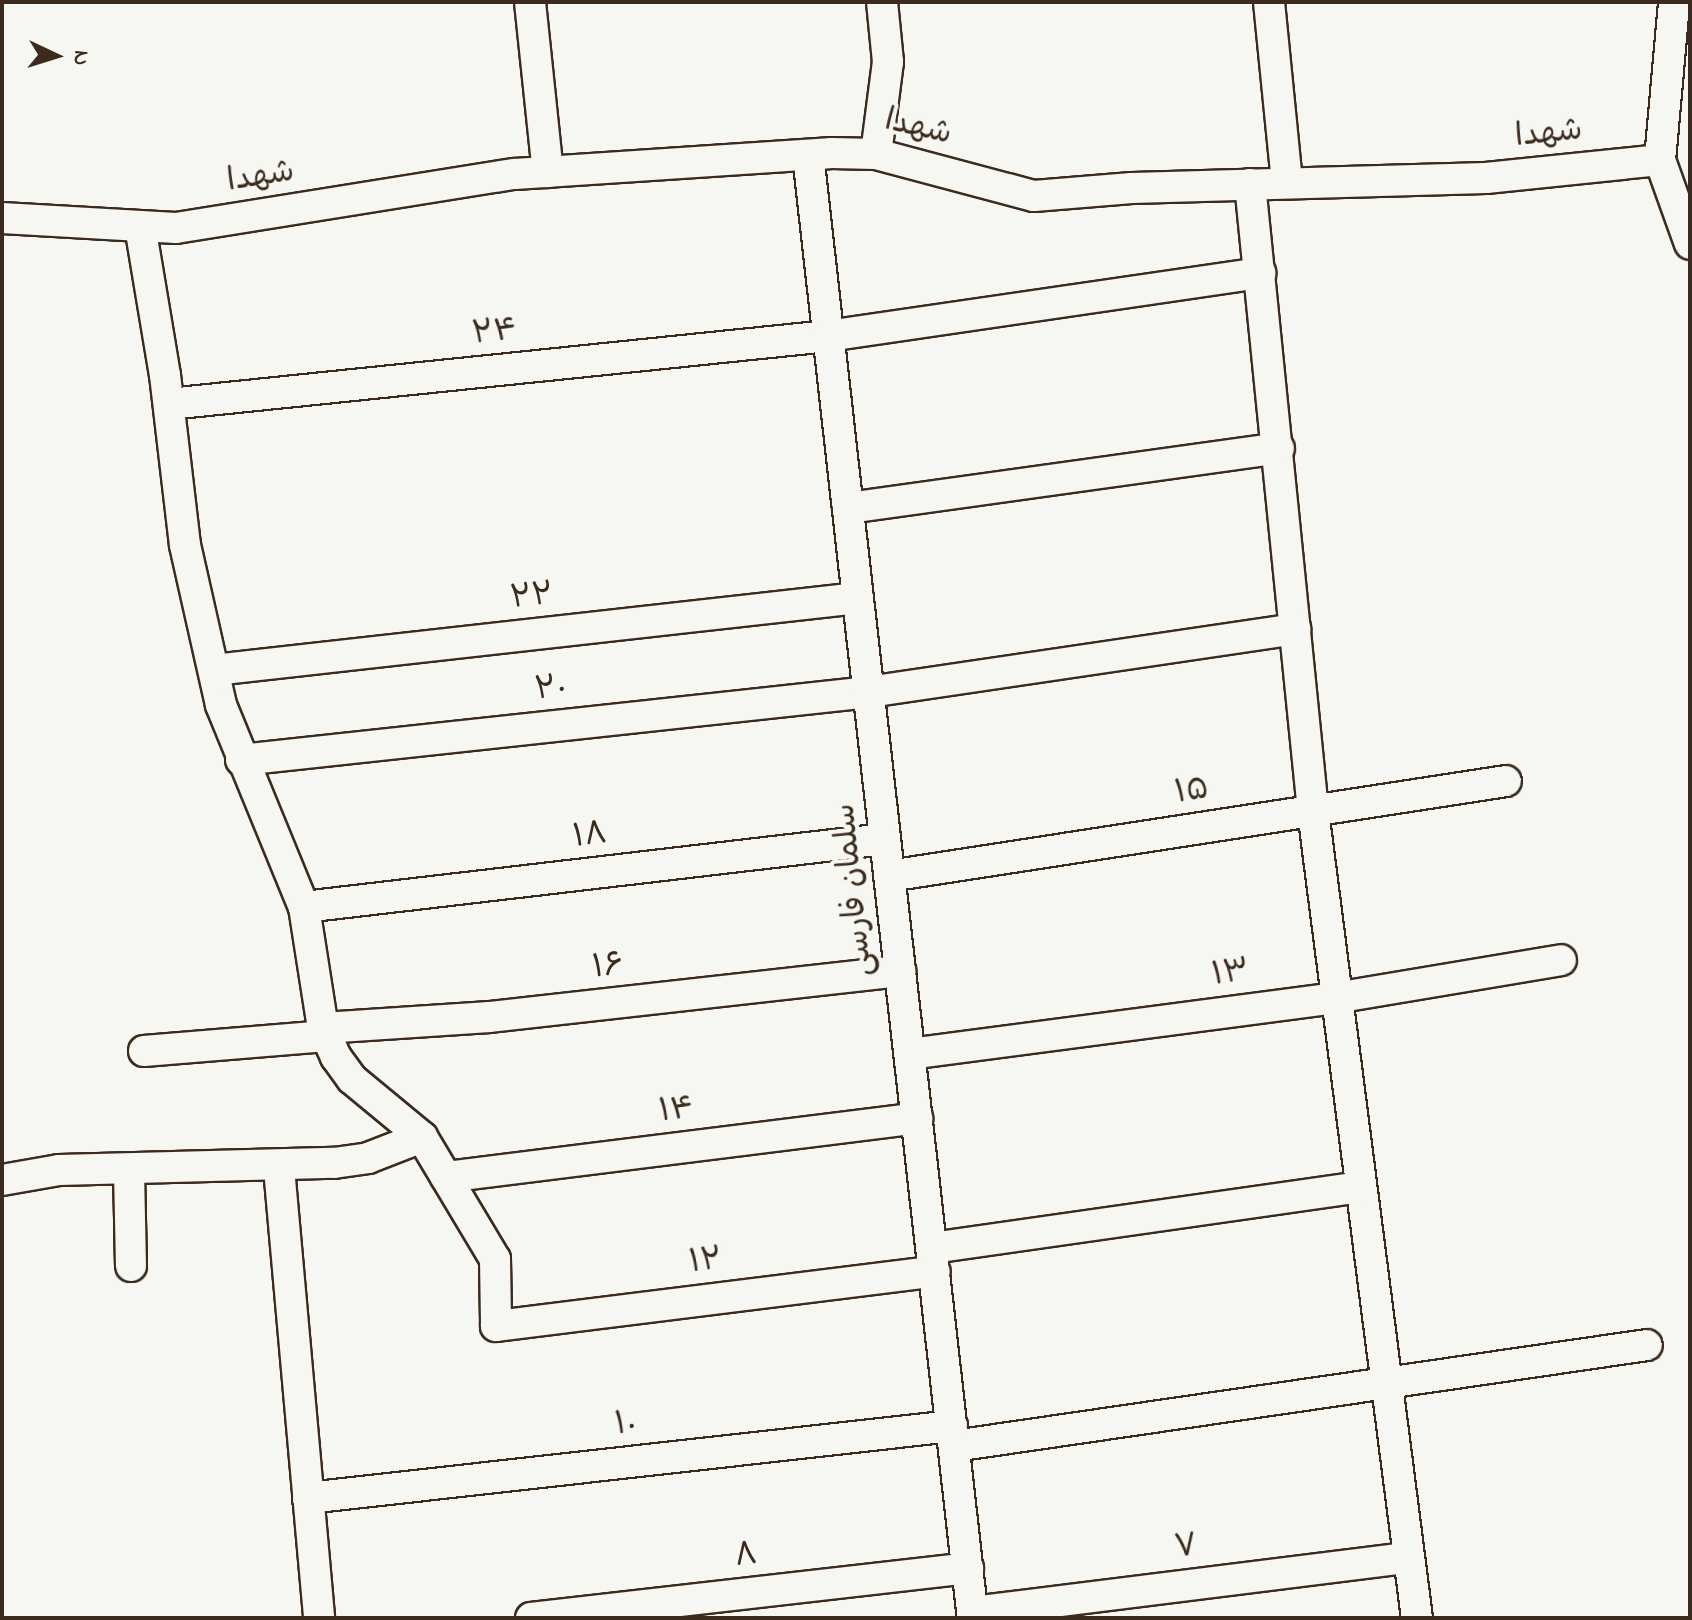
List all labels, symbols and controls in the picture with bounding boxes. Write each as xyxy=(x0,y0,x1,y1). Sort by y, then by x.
north arrow xyxy=(16,16,96,96)
text: N xyxy=(63,49,96,66)
street label: شهدا xyxy=(881,103,955,155)
street label: شهدا xyxy=(1514,112,1584,158)
street label: شهدا xyxy=(225,154,297,202)
street label: ۲۴ xyxy=(470,313,520,355)
street label: ۲۲ xyxy=(508,577,556,619)
street label: ۲۰ xyxy=(533,669,569,711)
street label: ۱۵ xyxy=(1172,771,1212,815)
street label: سلمان فارسی xyxy=(827,802,883,978)
street label: ۱۸ xyxy=(571,816,609,858)
street label: ۱۶ xyxy=(591,947,625,989)
street label: ۱۳ xyxy=(1210,953,1252,997)
street label: ۱۴ xyxy=(657,1091,697,1133)
street label: ۱۲ xyxy=(687,1242,725,1284)
street label: ۱۰ xyxy=(613,1406,639,1446)
street label: ۷ xyxy=(1172,1529,1200,1569)
street label: ۸ xyxy=(733,1537,759,1577)

